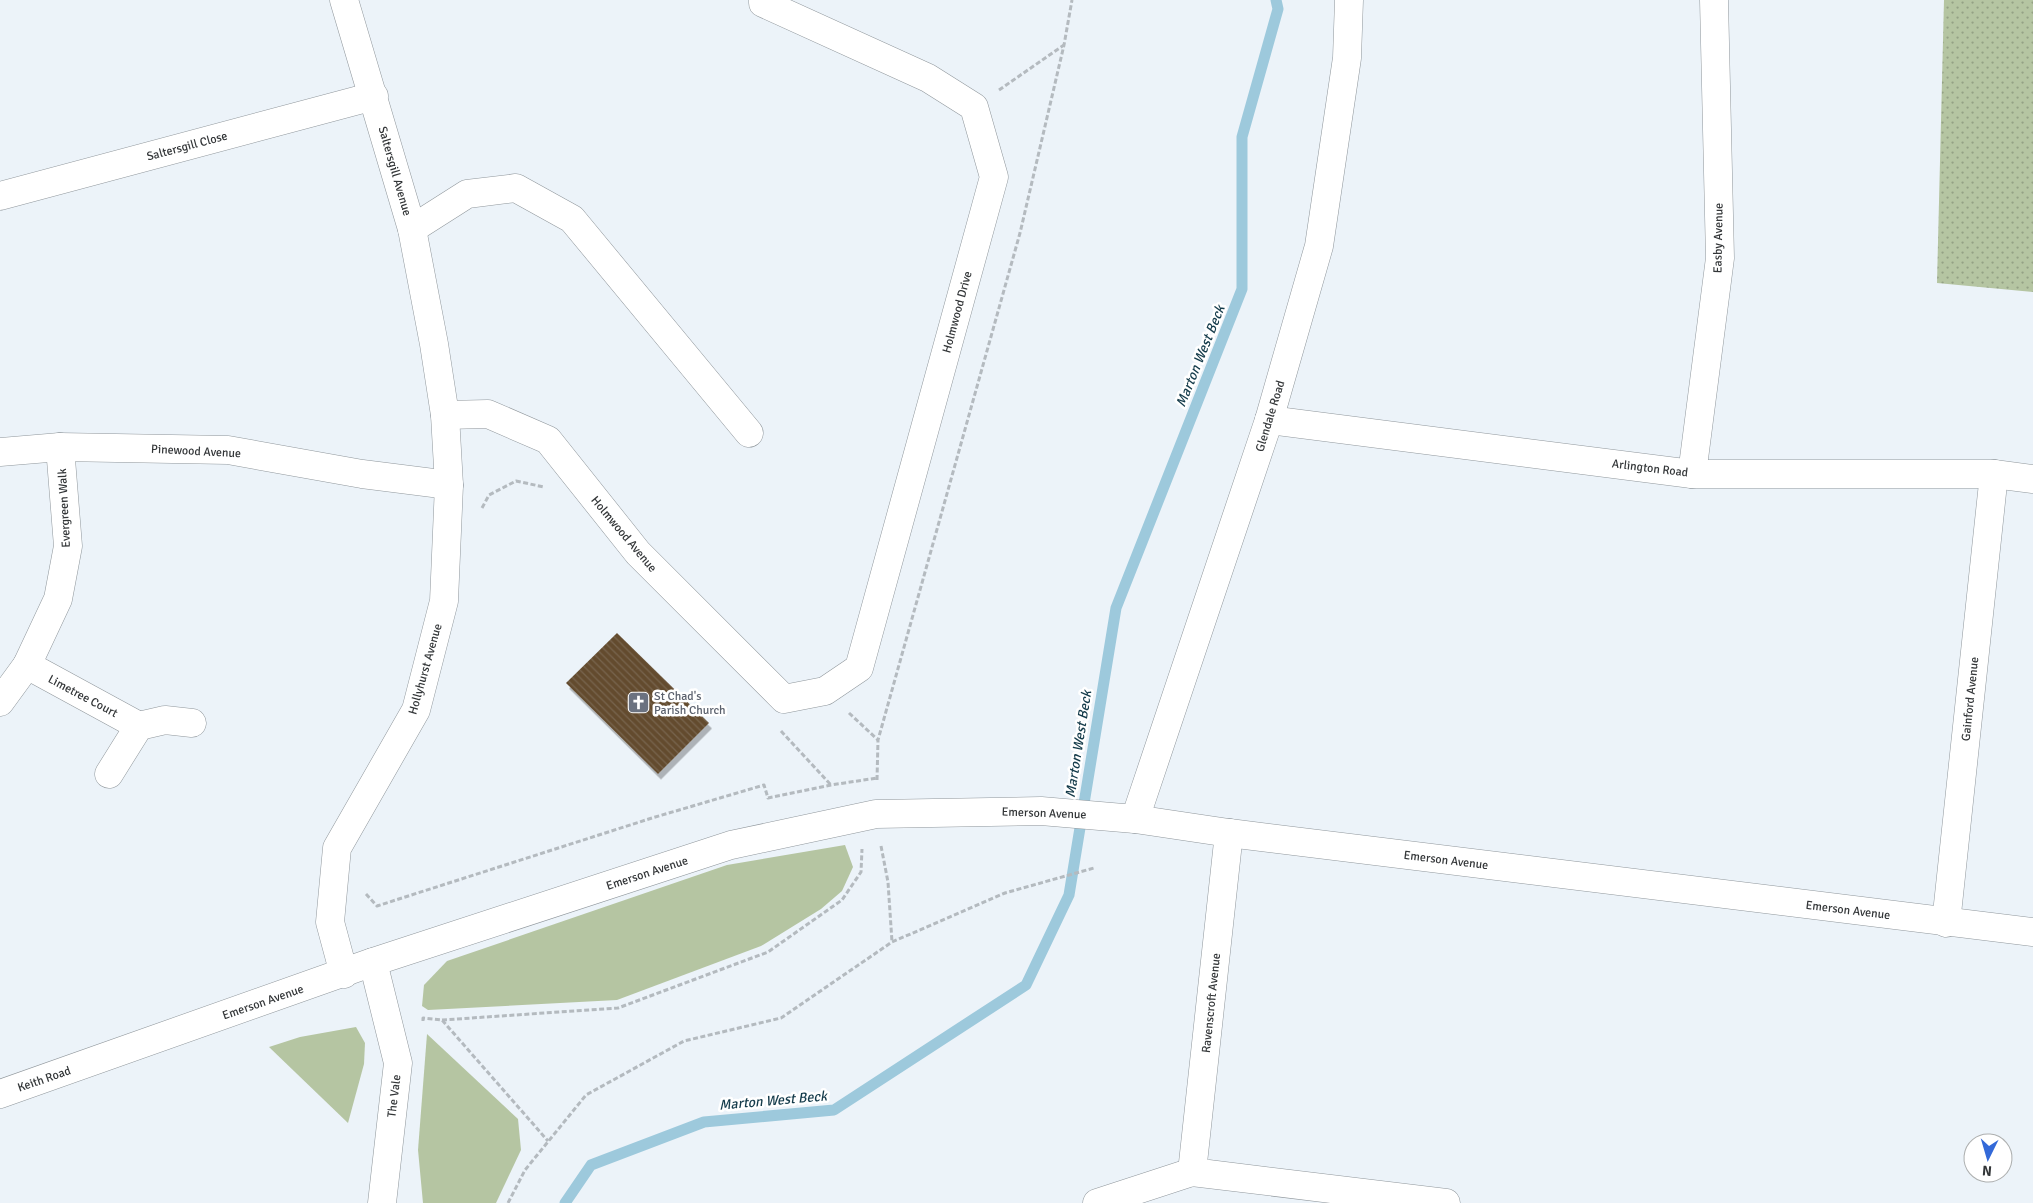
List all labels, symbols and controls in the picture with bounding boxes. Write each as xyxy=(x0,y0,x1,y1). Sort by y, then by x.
street label: Saltersgill Avenue xyxy=(375,125,414,218)
street label: Saltersgill Close xyxy=(145,128,229,164)
street label: Easby Avenue xyxy=(1710,203,1727,273)
street label: Holmwood Drive xyxy=(939,270,976,355)
water label: Marton West Beck xyxy=(1172,301,1229,410)
street label: Glendale Road xyxy=(1253,379,1288,454)
street label: Pinewood Avenue xyxy=(151,442,241,461)
street label: Arlington Road xyxy=(1611,456,1689,481)
street label: Evergreen Walk xyxy=(55,468,74,548)
street label: Holmwood Avenue xyxy=(587,493,660,575)
street label: Hollyhurst Avenue xyxy=(405,622,446,716)
street label: Gainford Avenue xyxy=(1959,656,1982,742)
street label: Limetree Court xyxy=(45,672,120,721)
water label: Marton West Beck xyxy=(1062,687,1096,799)
place label: St Chad's Parish Church xyxy=(654,689,726,718)
church icon: St Chad's Parish Church xyxy=(626,691,650,715)
street label: Emerson Avenue xyxy=(1001,805,1087,822)
street label: Emerson Avenue xyxy=(1403,848,1489,873)
street label: Emerson Avenue xyxy=(604,853,690,894)
street label: Emerson Avenue xyxy=(1805,898,1891,923)
street label: Ravenscroft Avenue xyxy=(1199,952,1224,1054)
street label: Emerson Avenue xyxy=(221,982,306,1023)
street label: Keith Road xyxy=(16,1063,73,1096)
street label: The Vale xyxy=(384,1074,405,1118)
water label: Marton West Beck xyxy=(718,1087,830,1114)
north arrow xyxy=(1963,1133,2013,1183)
text: N xyxy=(1981,1162,1993,1179)

